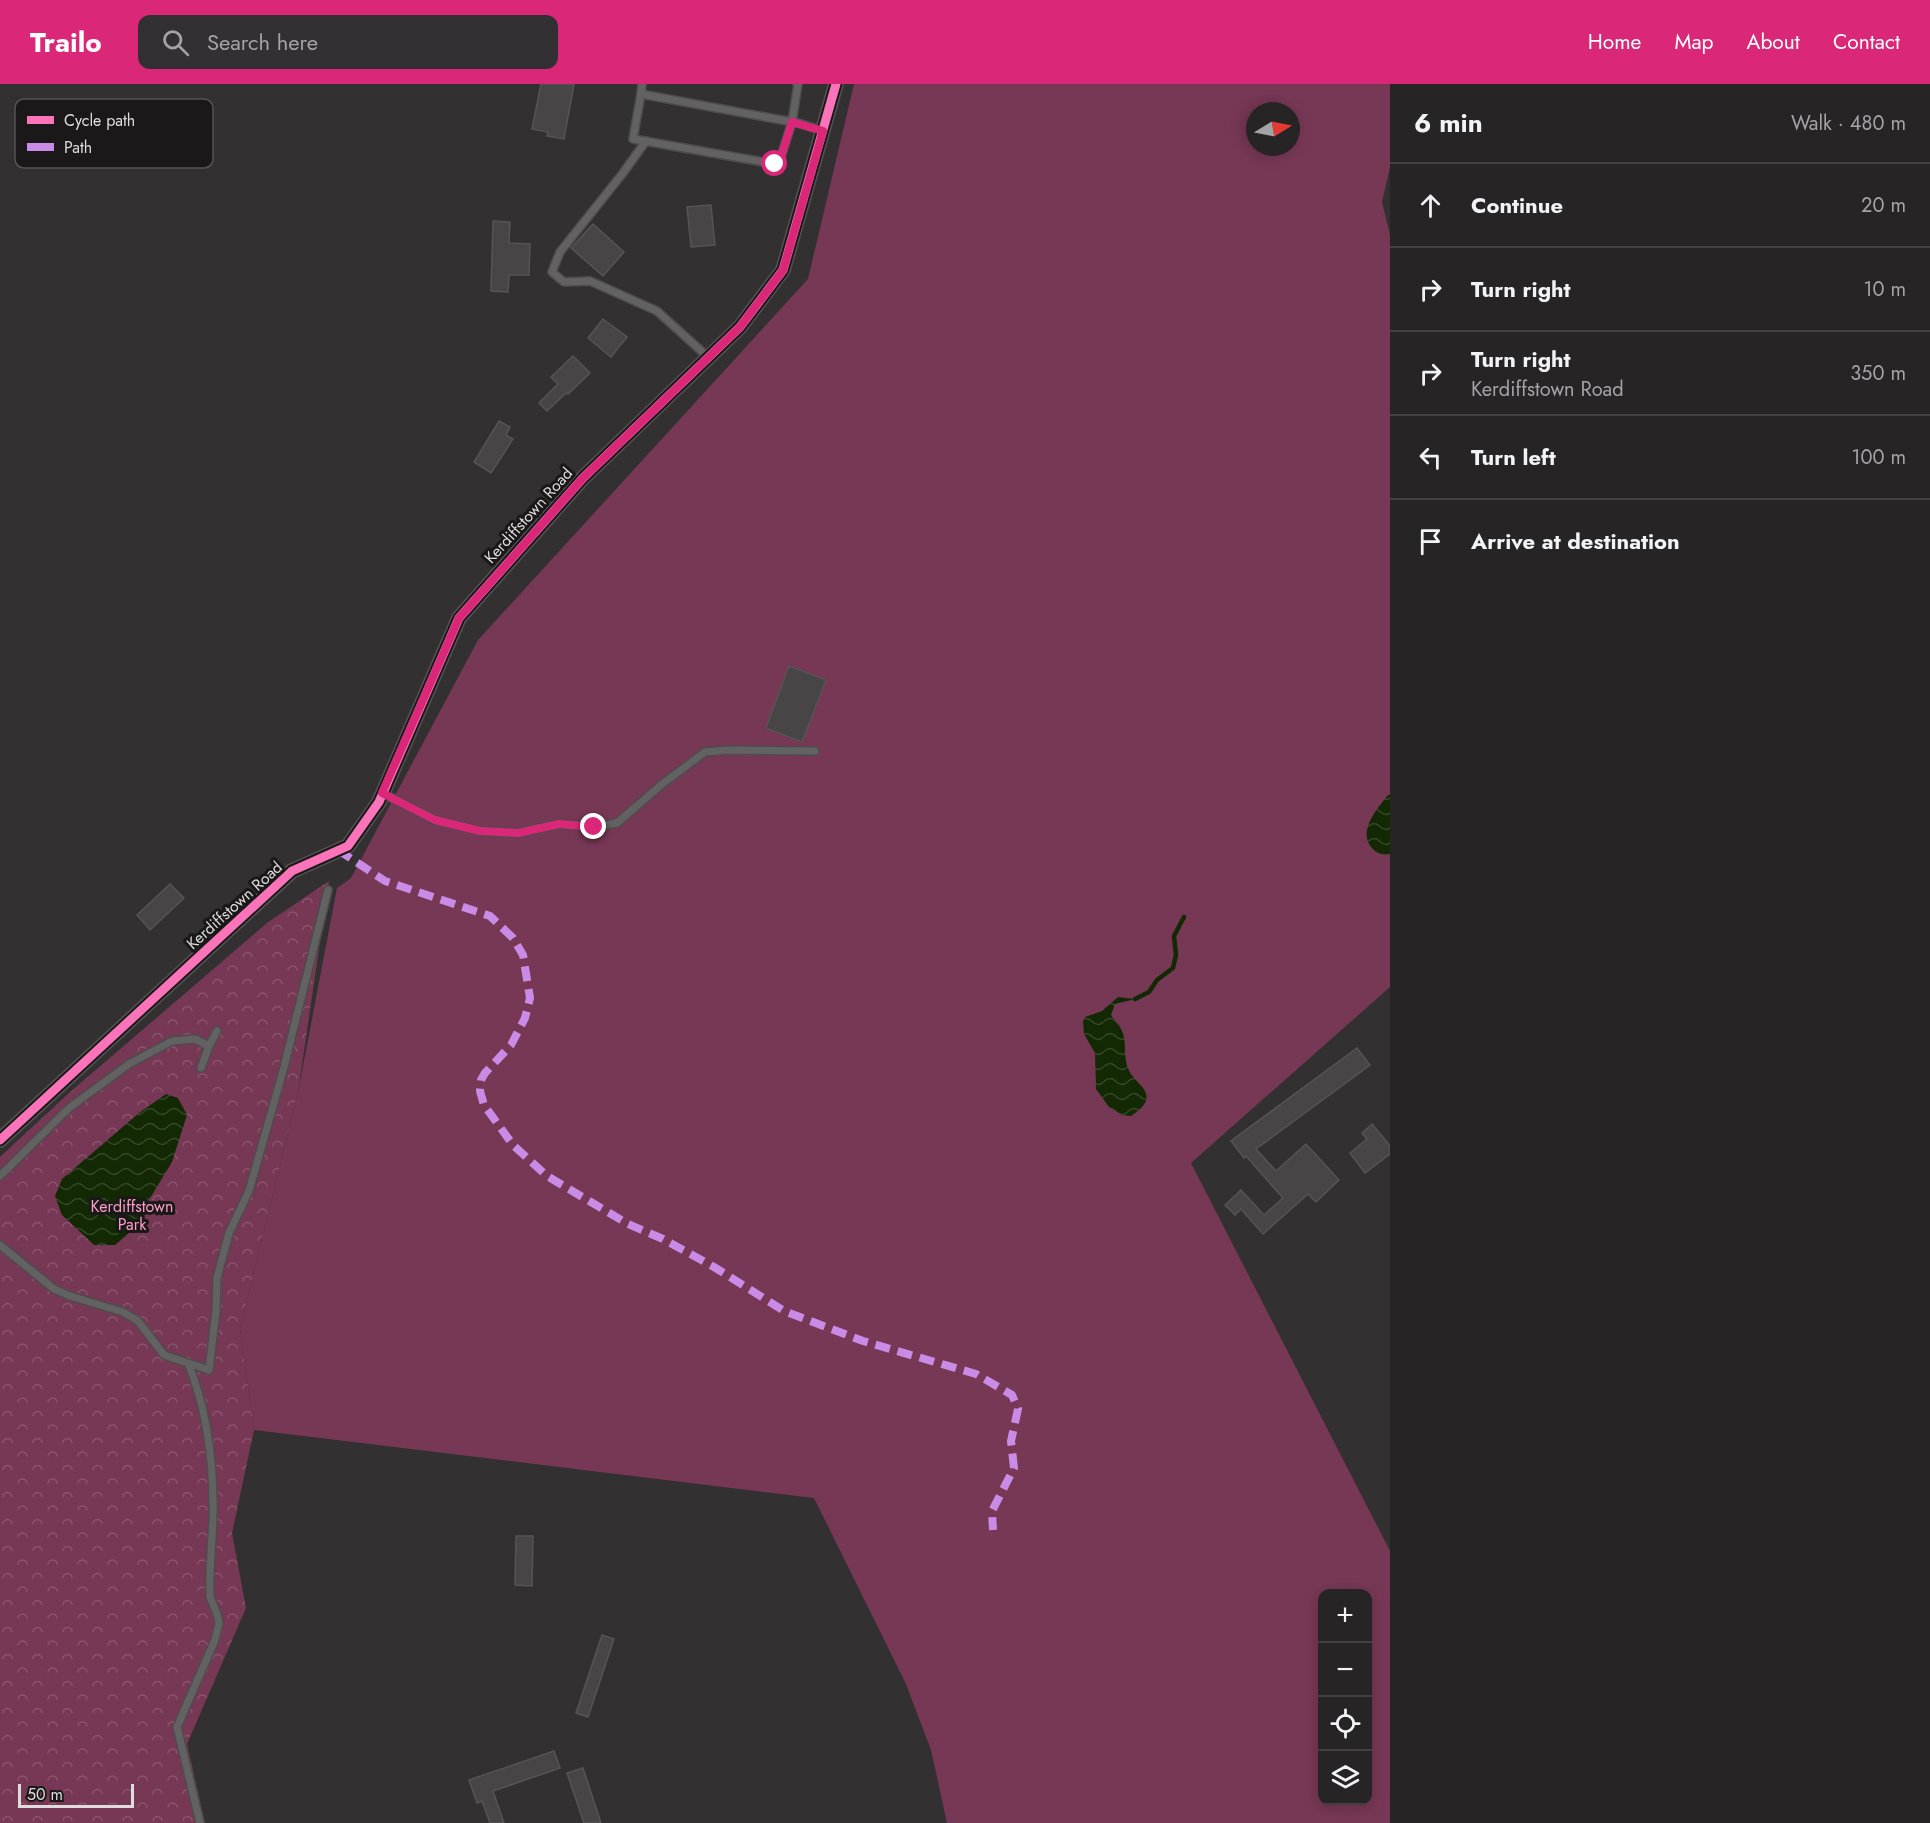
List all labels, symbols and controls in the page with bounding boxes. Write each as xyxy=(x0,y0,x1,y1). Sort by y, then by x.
search box xyxy=(138,15,558,69)
text: Trailo xyxy=(30,22,102,63)
icon: search xyxy=(159,26,192,59)
text: Search here xyxy=(207,26,318,58)
text: Home xyxy=(1588,27,1641,57)
text: Map xyxy=(1674,27,1714,57)
text: About xyxy=(1747,27,1800,57)
text: Contact xyxy=(1833,27,1900,57)
legend xyxy=(15,99,213,168)
north arrow xyxy=(1246,102,1300,156)
text: 6 min xyxy=(1414,104,1483,142)
text: Cycle path xyxy=(64,109,135,132)
text: Walk · 480 m xyxy=(1791,109,1906,138)
text: Path xyxy=(64,136,92,159)
route start xyxy=(761,150,787,176)
icon: ahead xyxy=(1414,189,1447,222)
text: Continue xyxy=(1471,189,1563,221)
text: 20 m xyxy=(1861,191,1906,220)
icon: right xyxy=(1414,273,1447,306)
text: Turn right xyxy=(1471,273,1571,305)
text: 10 m xyxy=(1863,275,1906,304)
text: Turn right xyxy=(1471,343,1571,375)
icon: right xyxy=(1414,357,1447,390)
text: 350 m xyxy=(1850,359,1906,388)
text: Kerdiffstown Road xyxy=(1471,375,1624,404)
icon: left xyxy=(1414,441,1447,474)
text: Turn left xyxy=(1471,441,1556,473)
text: 100 m xyxy=(1851,443,1906,472)
street label: Kerdiffstown Road xyxy=(479,462,578,568)
icon: arrive xyxy=(1414,525,1447,558)
text: Arrive at destination xyxy=(1471,525,1680,557)
route end xyxy=(580,813,606,839)
street label: Kerdiffstown Road xyxy=(181,856,287,955)
park label: Kerdiffstown Park xyxy=(91,1195,173,1236)
map controls xyxy=(1318,1589,1372,1805)
button: + xyxy=(1318,1589,1372,1643)
button: − xyxy=(1318,1643,1372,1697)
button: locate xyxy=(1318,1697,1372,1751)
button: layers xyxy=(1318,1751,1372,1805)
scale bar xyxy=(18,1781,134,1808)
text: 50 m xyxy=(27,1783,63,1806)

